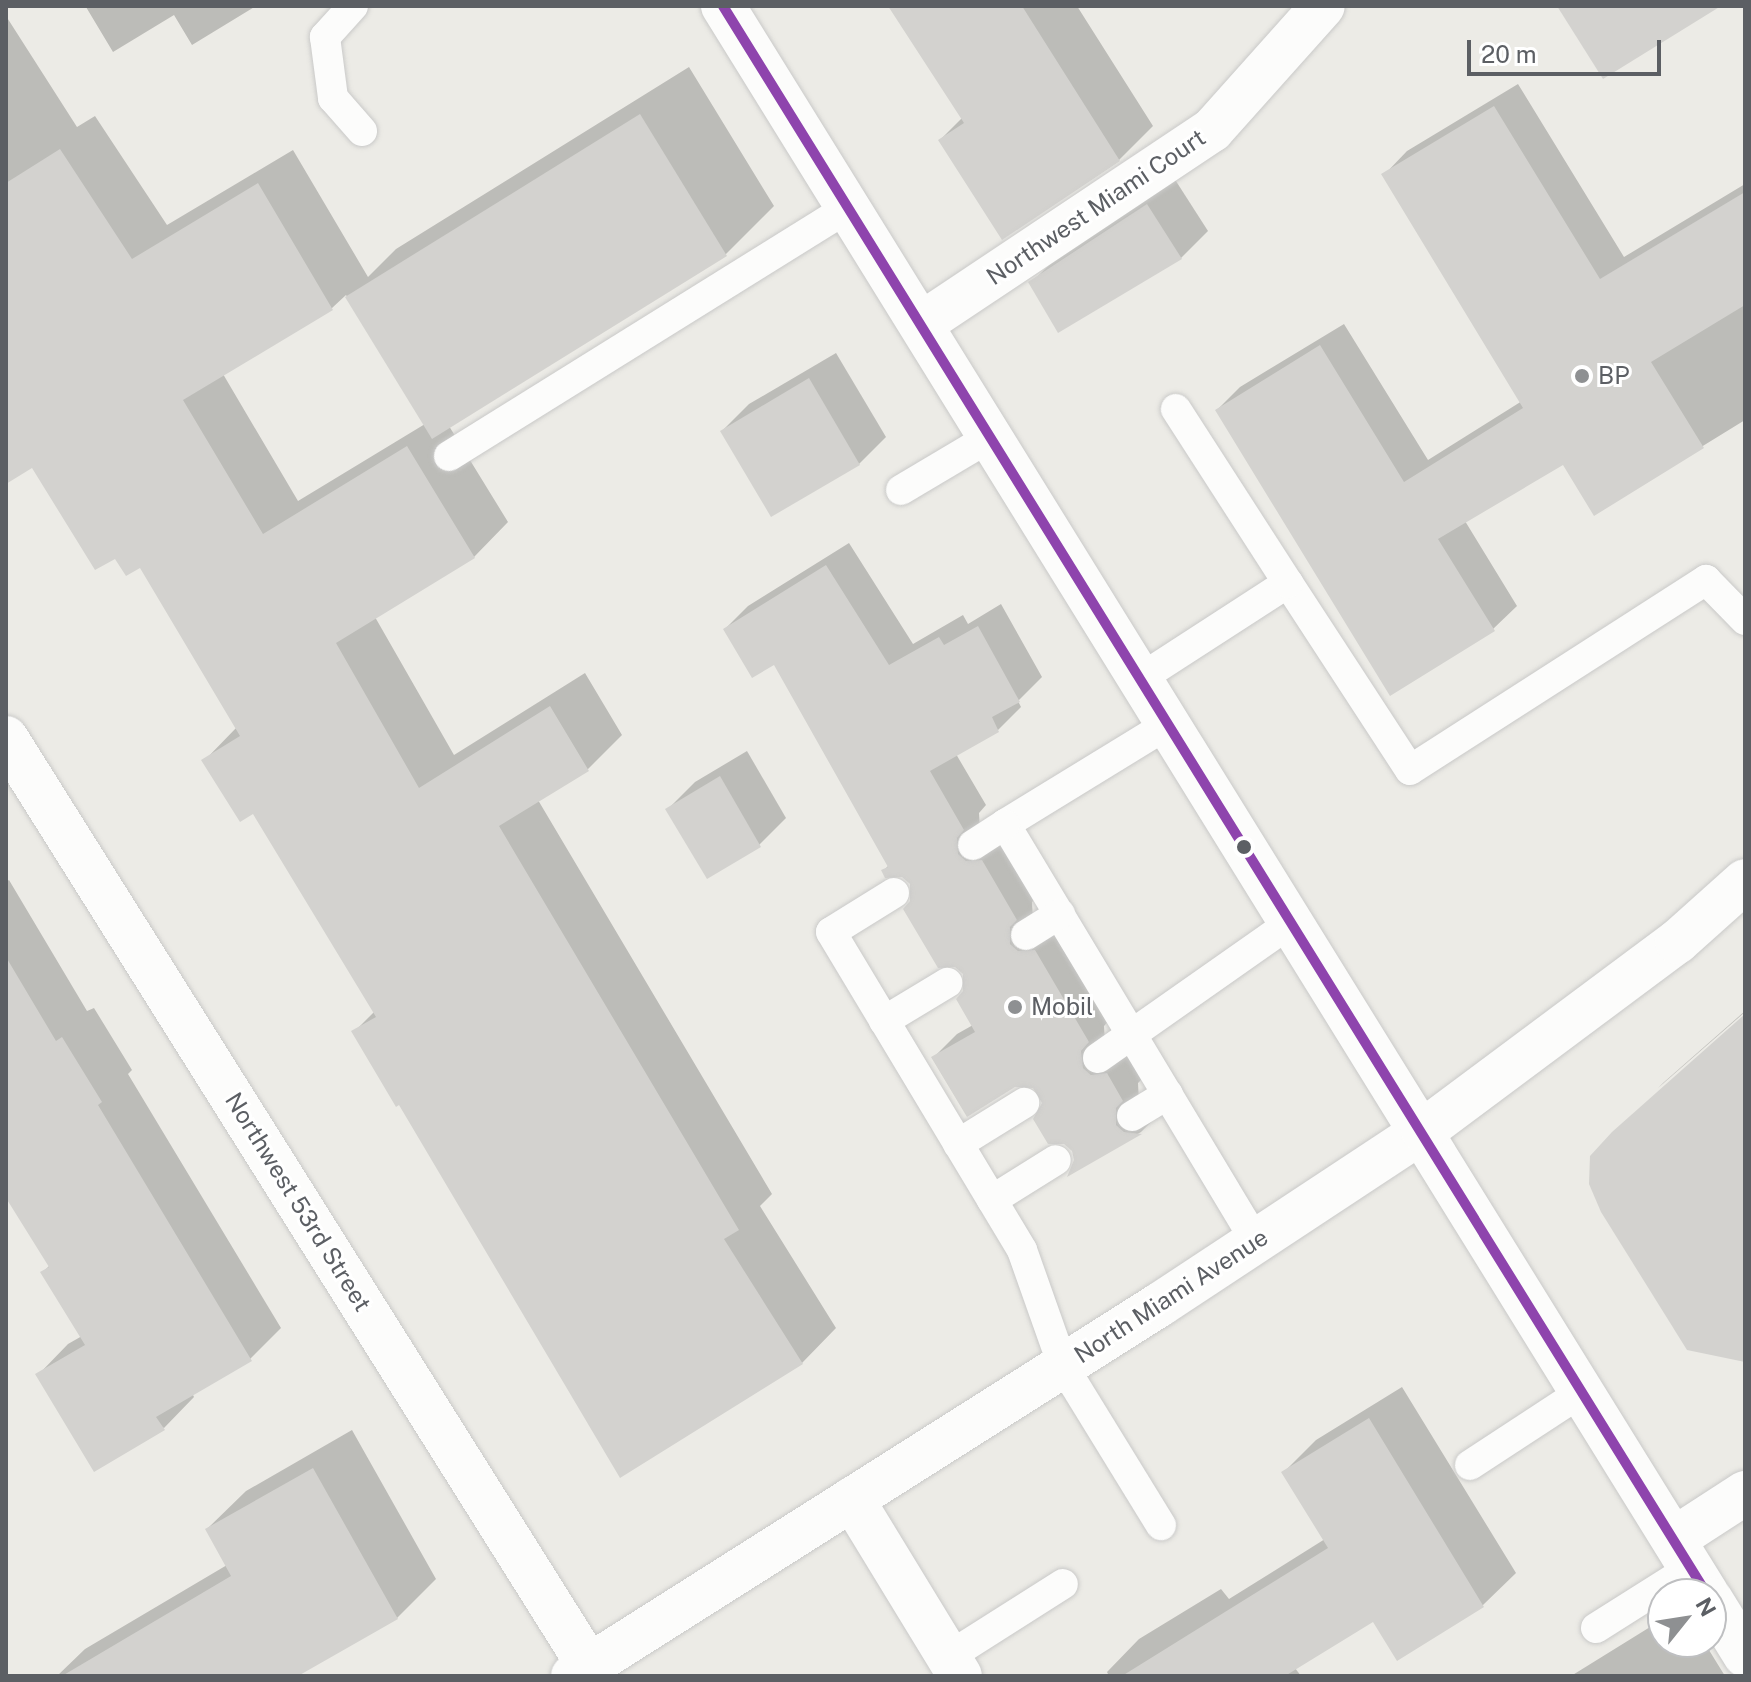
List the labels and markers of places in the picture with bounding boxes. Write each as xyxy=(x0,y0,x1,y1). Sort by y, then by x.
place label: BP xyxy=(1598,362,1630,390)
marker: BP xyxy=(1573,367,1591,385)
unlabelled marker xyxy=(1236,839,1252,855)
place label: Mobil xyxy=(1031,993,1093,1021)
marker: Mobil xyxy=(1006,998,1024,1016)

